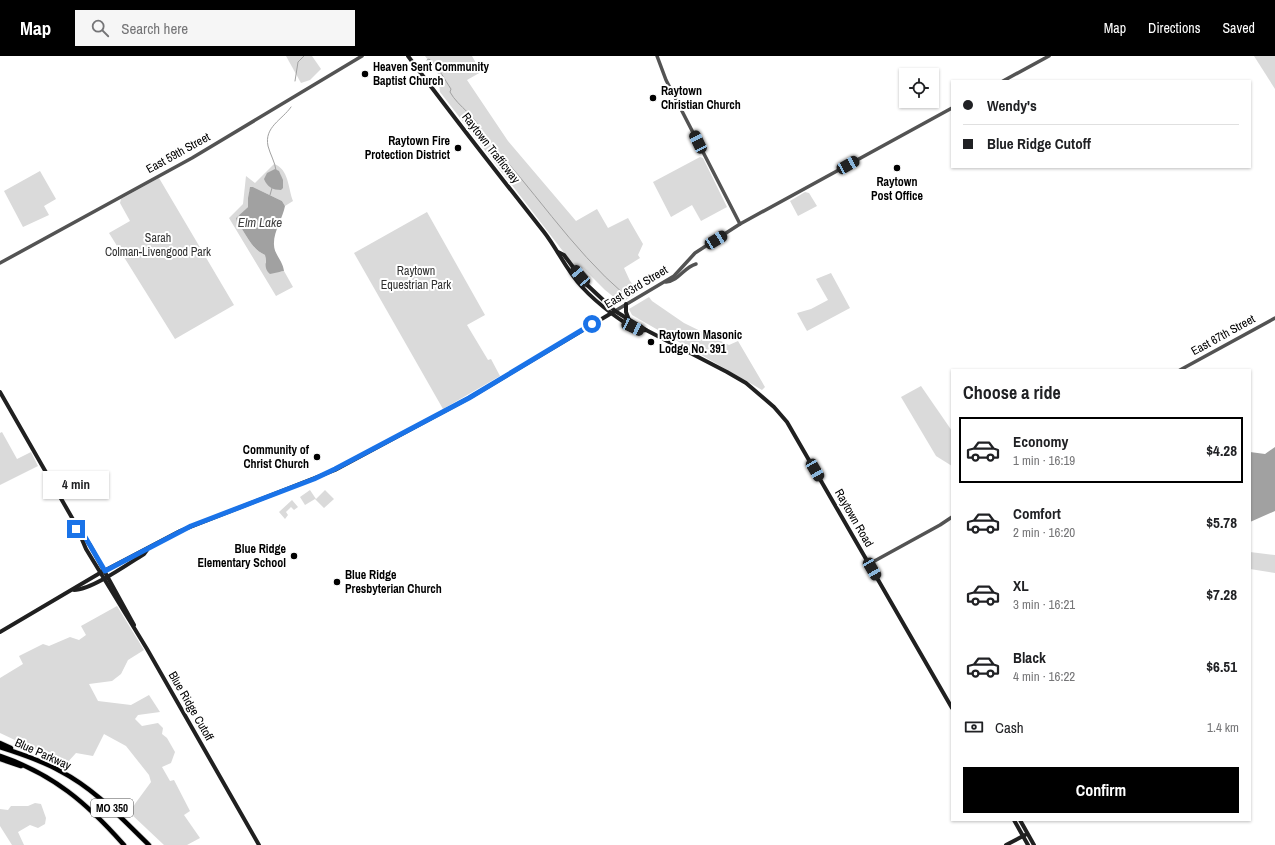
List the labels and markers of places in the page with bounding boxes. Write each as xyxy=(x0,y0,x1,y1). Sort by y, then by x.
place label: Heaven Sent Community Baptist Church xyxy=(373,59,489,89)
marker: Heaven Sent Community Baptist Church xyxy=(360,69,370,79)
place label: Raytown Christian Church xyxy=(661,83,741,113)
marker: Raytown Christian Church xyxy=(648,93,658,103)
place label: Raytown Fire Protection District xyxy=(365,133,451,163)
marker: Raytown Fire Protection District xyxy=(453,143,463,153)
marker: Raytown Post Office xyxy=(892,163,902,173)
place label: Raytown Post Office xyxy=(871,174,923,204)
place label: Raytown Masonic Lodge No. 391 xyxy=(659,327,743,357)
marker: Raytown Masonic Lodge No. 391 xyxy=(646,337,656,347)
place label: Community of Christ Church xyxy=(243,442,310,472)
marker: Community of Christ Church xyxy=(312,452,322,462)
place label: Blue Ridge Elementary School xyxy=(197,541,287,571)
marker: Blue Ridge Elementary School xyxy=(289,551,299,561)
place label: Blue Ridge Presbyterian Church xyxy=(345,567,442,597)
marker: Blue Ridge Presbyterian Church xyxy=(332,577,342,587)

